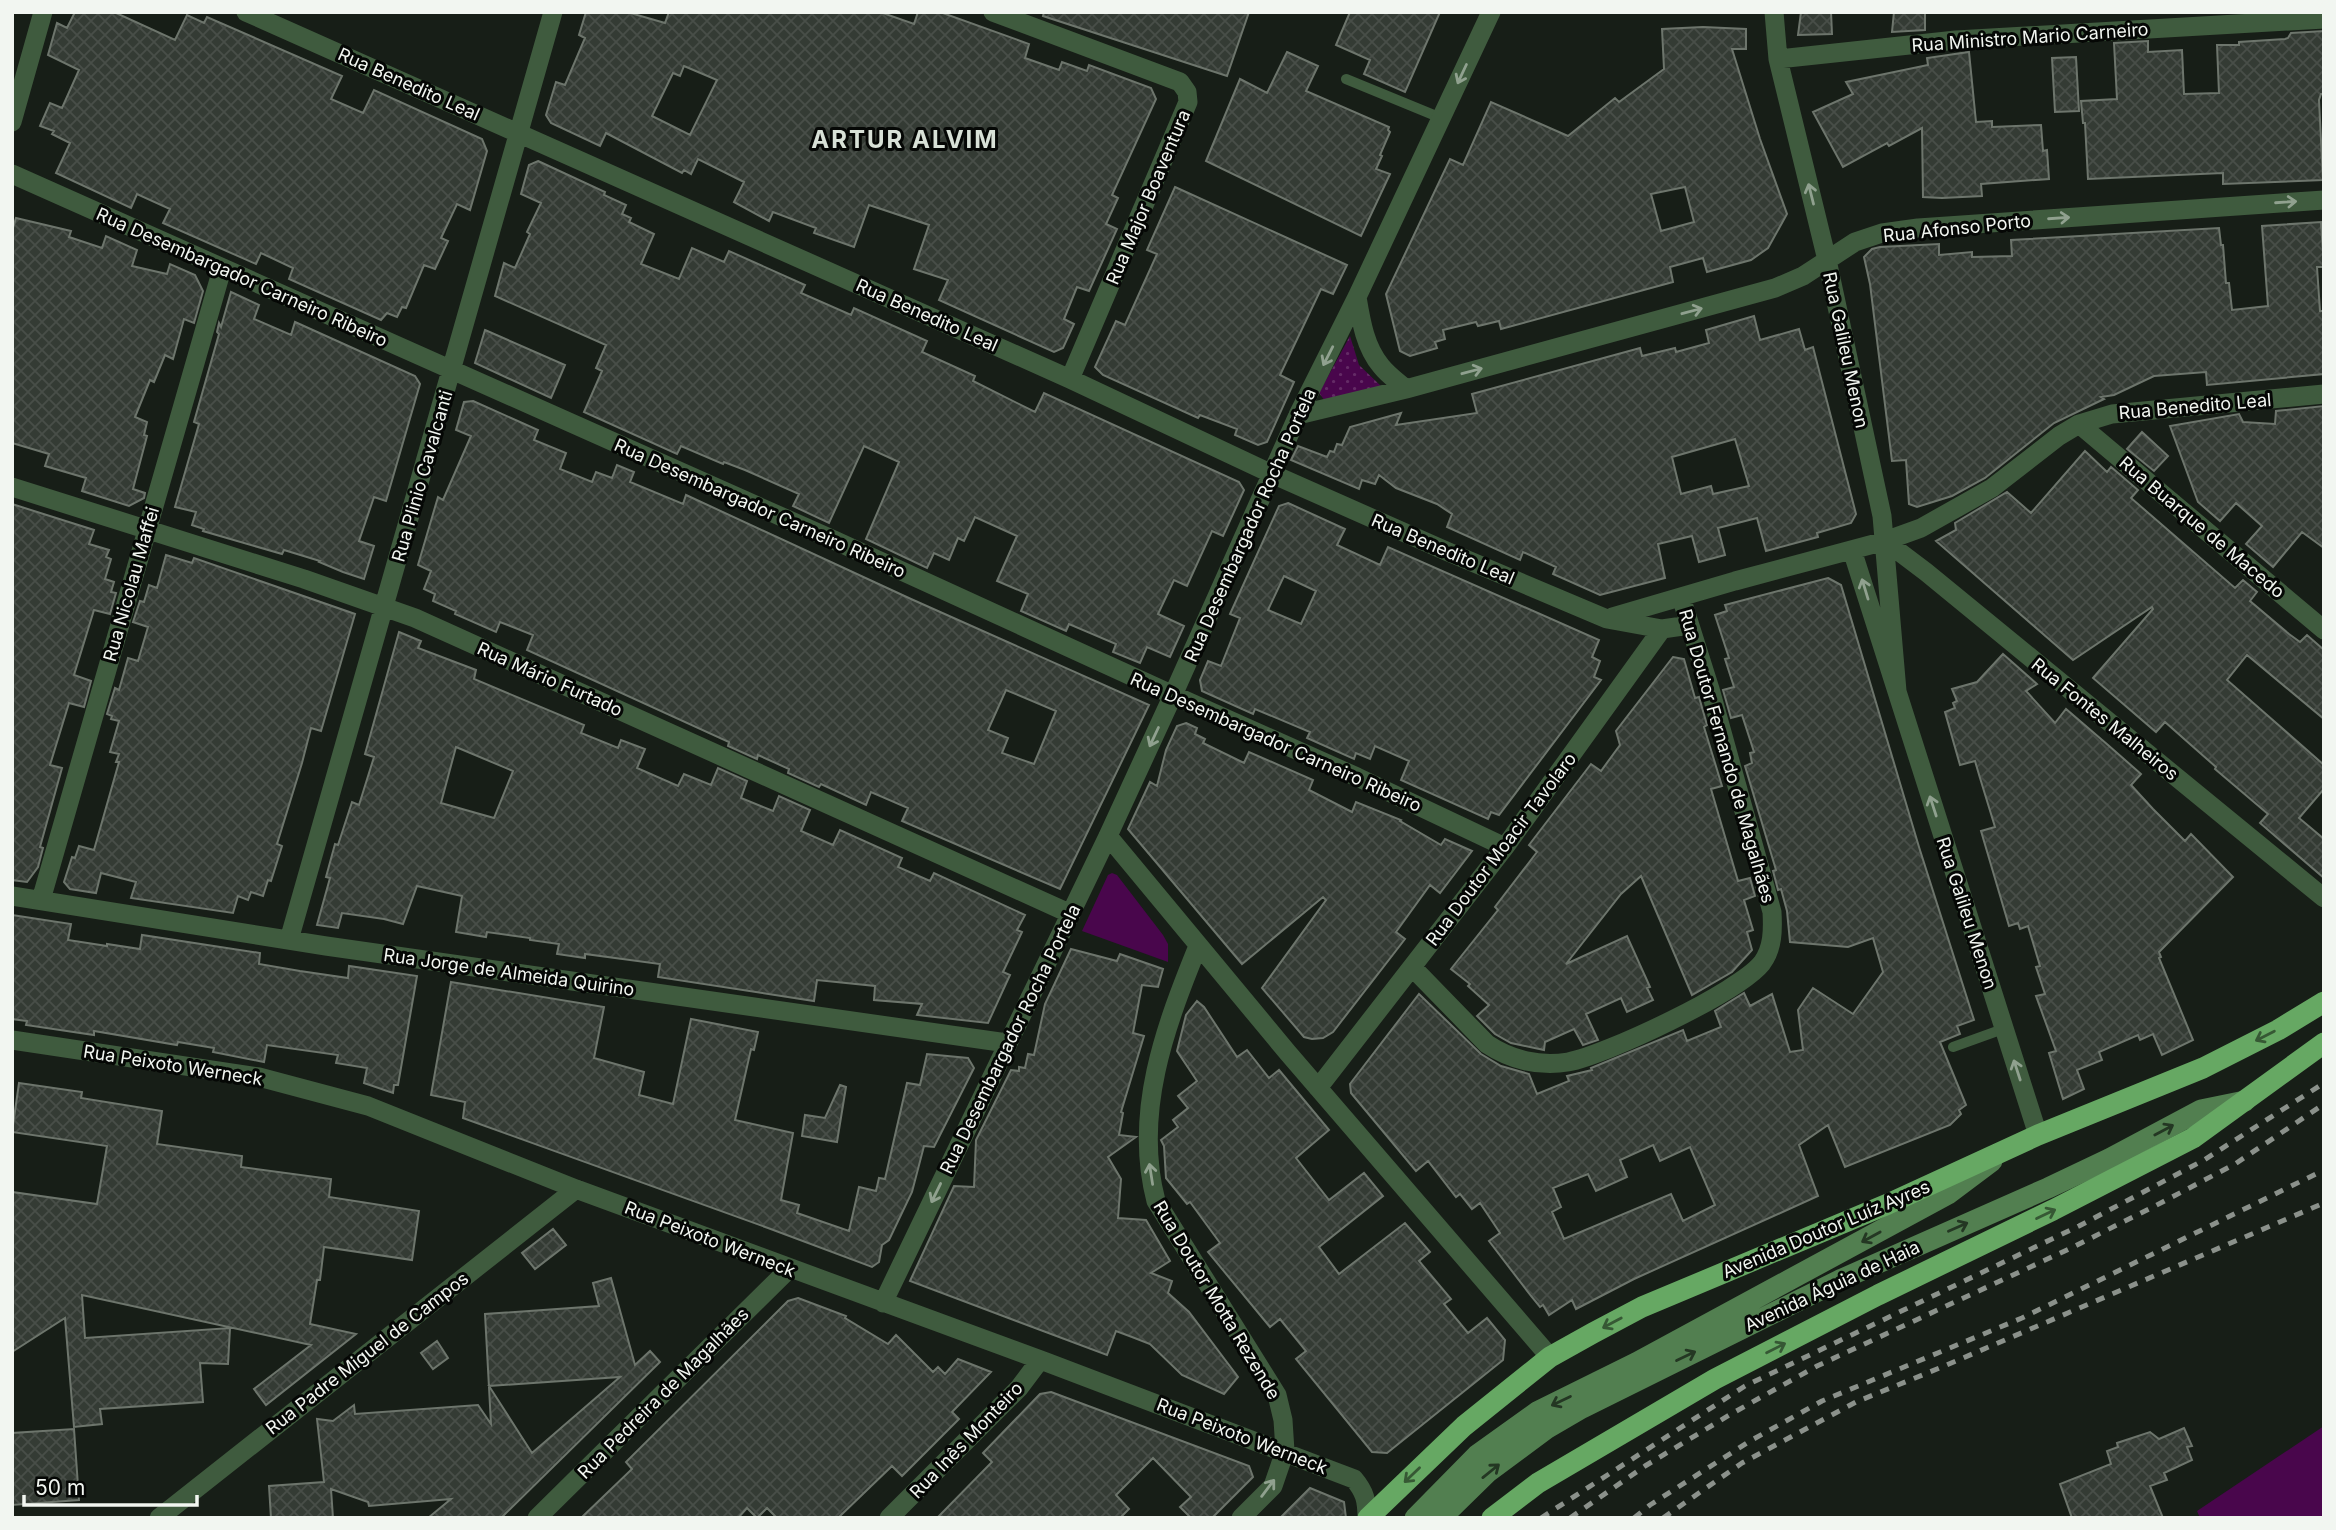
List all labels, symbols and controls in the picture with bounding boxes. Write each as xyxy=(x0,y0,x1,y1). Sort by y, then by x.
street label: Rua Ministro Mario Carneiro xyxy=(1911,18,2149,56)
street label: Rua Benedito Leal xyxy=(335,43,483,125)
one-way arrow xyxy=(1455,63,1468,84)
street label: Rua Major Boaventura xyxy=(1102,107,1194,287)
district label: ARTUR ALVIM xyxy=(811,125,999,154)
one-way arrow xyxy=(1804,183,1817,206)
one-way arrow xyxy=(2275,196,2298,209)
street label: Rua Desembargador Carneiro Ribeiro xyxy=(93,203,391,351)
street label: Rua Afonso Porto xyxy=(1882,210,2032,246)
one-way arrow xyxy=(2048,211,2070,224)
street label: Rua Galileu Menon xyxy=(1819,270,1873,430)
street label: Rua Benedito Leal xyxy=(853,274,1001,356)
one-way arrow xyxy=(1680,304,1702,317)
one-way arrow xyxy=(1320,345,1334,366)
one-way arrow xyxy=(1460,364,1483,377)
street label: Rua Desembargador Rocha Portela xyxy=(1180,385,1320,665)
street label: Rua Plinio Cavalcanti xyxy=(387,388,457,564)
street label: Rua Benedito Leal xyxy=(2118,389,2272,423)
street label: Rua Desembargador Carneiro Ribeiro xyxy=(611,434,909,582)
street label: Rua Buarque de Macedo xyxy=(2115,452,2289,602)
street label: Rua Nicolau Maffei xyxy=(99,504,163,664)
street label: Rua Benedito Leal xyxy=(1368,509,1518,589)
one-way arrow xyxy=(1857,578,1870,600)
street label: Rua Doutor Fernando de Magalhães xyxy=(1675,606,1779,906)
street label: Rua Mário Furtado xyxy=(474,638,626,720)
street label: Rua Fontes Malheiros xyxy=(2027,653,2183,785)
street label: Rua Desembargador Carneiro Ribeiro xyxy=(1127,668,1425,816)
one-way arrow xyxy=(1146,726,1160,747)
street label: Rua Doutor Moacir Tavolaro xyxy=(1421,748,1581,950)
one-way arrow xyxy=(1926,795,1939,817)
street label: Rua Galileu Menon xyxy=(1932,834,2002,992)
street label: Rua Desembargador Rocha Portela xyxy=(935,901,1085,1177)
street label: Rua Jorge de Almeida Quirino xyxy=(382,944,636,1000)
one-way arrow xyxy=(2255,1030,2276,1044)
street label: Rua Peixoto Werneck xyxy=(82,1040,264,1090)
one-way arrow xyxy=(2009,1059,2022,1081)
one-way arrow xyxy=(2153,1123,2174,1136)
one-way arrow xyxy=(1144,1163,1157,1186)
street label: Avenida Doutor Luíz Ayres xyxy=(1719,1176,1933,1282)
one-way arrow xyxy=(928,1182,942,1203)
street label: Rua Peixoto Werneck xyxy=(622,1197,798,1281)
street label: Rua Doutor Motta Rezende xyxy=(1149,1197,1285,1403)
one-way arrow xyxy=(2035,1206,2056,1220)
one-way arrow xyxy=(1947,1220,1969,1233)
one-way arrow xyxy=(1861,1230,1881,1244)
street label: Avenida Águia de Haia xyxy=(1741,1235,1923,1336)
street label: Rua Padre Miguel de Campos xyxy=(262,1267,472,1439)
street label: Rua Pedreira de Magalhães xyxy=(573,1303,753,1483)
one-way arrow xyxy=(1602,1317,1622,1331)
one-way arrow xyxy=(1765,1340,1786,1354)
one-way arrow xyxy=(1675,1348,1696,1362)
street label: Rua Inês Monteiro xyxy=(905,1378,1027,1502)
street label: Rua Peixoto Werneck xyxy=(1154,1394,1330,1478)
one-way arrow xyxy=(1551,1394,1572,1408)
one-way arrow xyxy=(1481,1463,1499,1479)
scale bar xyxy=(24,1464,198,1508)
one-way arrow xyxy=(1404,1467,1421,1484)
text: 50 m xyxy=(35,1475,85,1500)
one-way arrow xyxy=(1261,1479,1276,1497)

